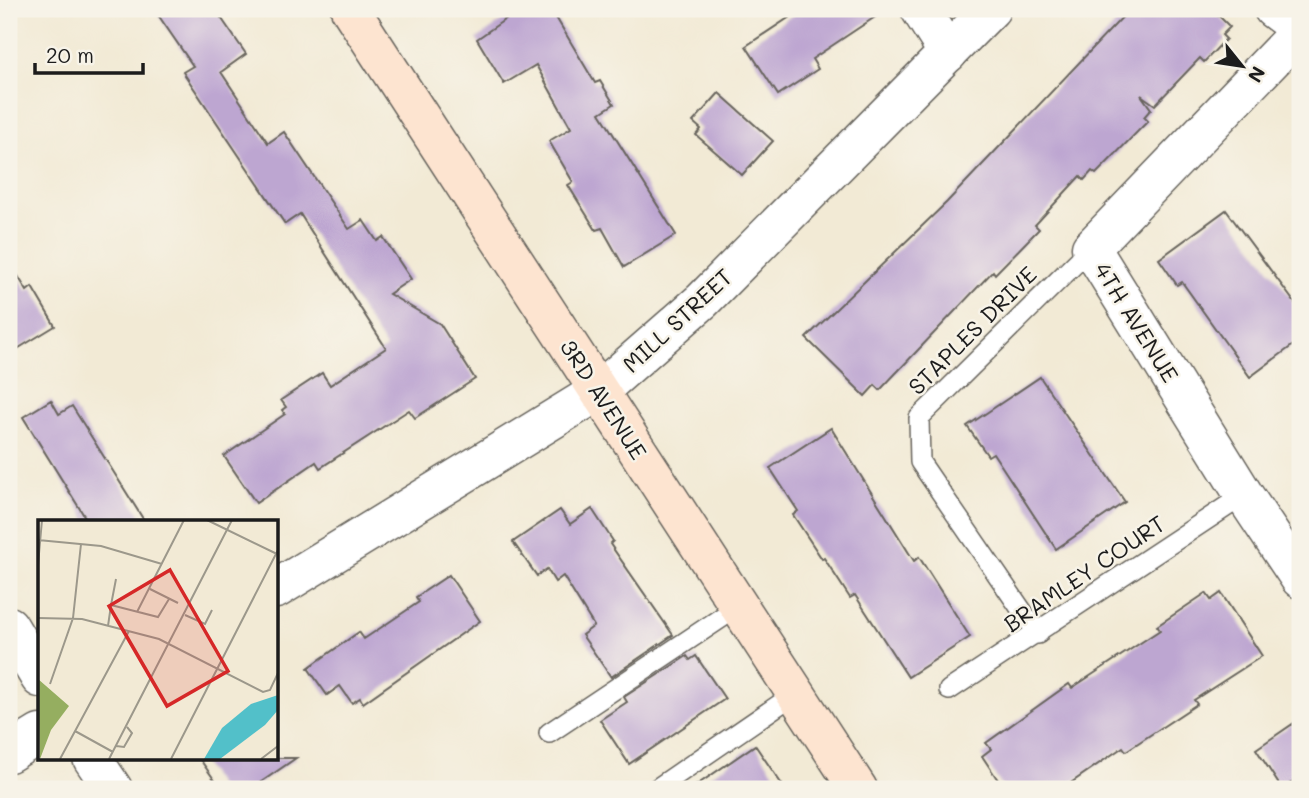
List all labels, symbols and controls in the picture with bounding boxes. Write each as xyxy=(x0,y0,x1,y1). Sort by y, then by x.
scale bar xyxy=(35,32,144,76)
north arrow xyxy=(1208,32,1278,102)
text: 20 m xyxy=(46,41,94,68)
text: N xyxy=(1243,62,1272,87)
street label: 4TH AVENUE xyxy=(1088,256,1186,388)
street label: STAPLES DRIVE xyxy=(901,259,1043,401)
street label: MILL STREET xyxy=(616,261,738,379)
street label: 3RD AVENUE xyxy=(554,333,654,465)
street label: BRAMLEY COURT xyxy=(997,508,1171,638)
inset map xyxy=(38,520,278,760)

